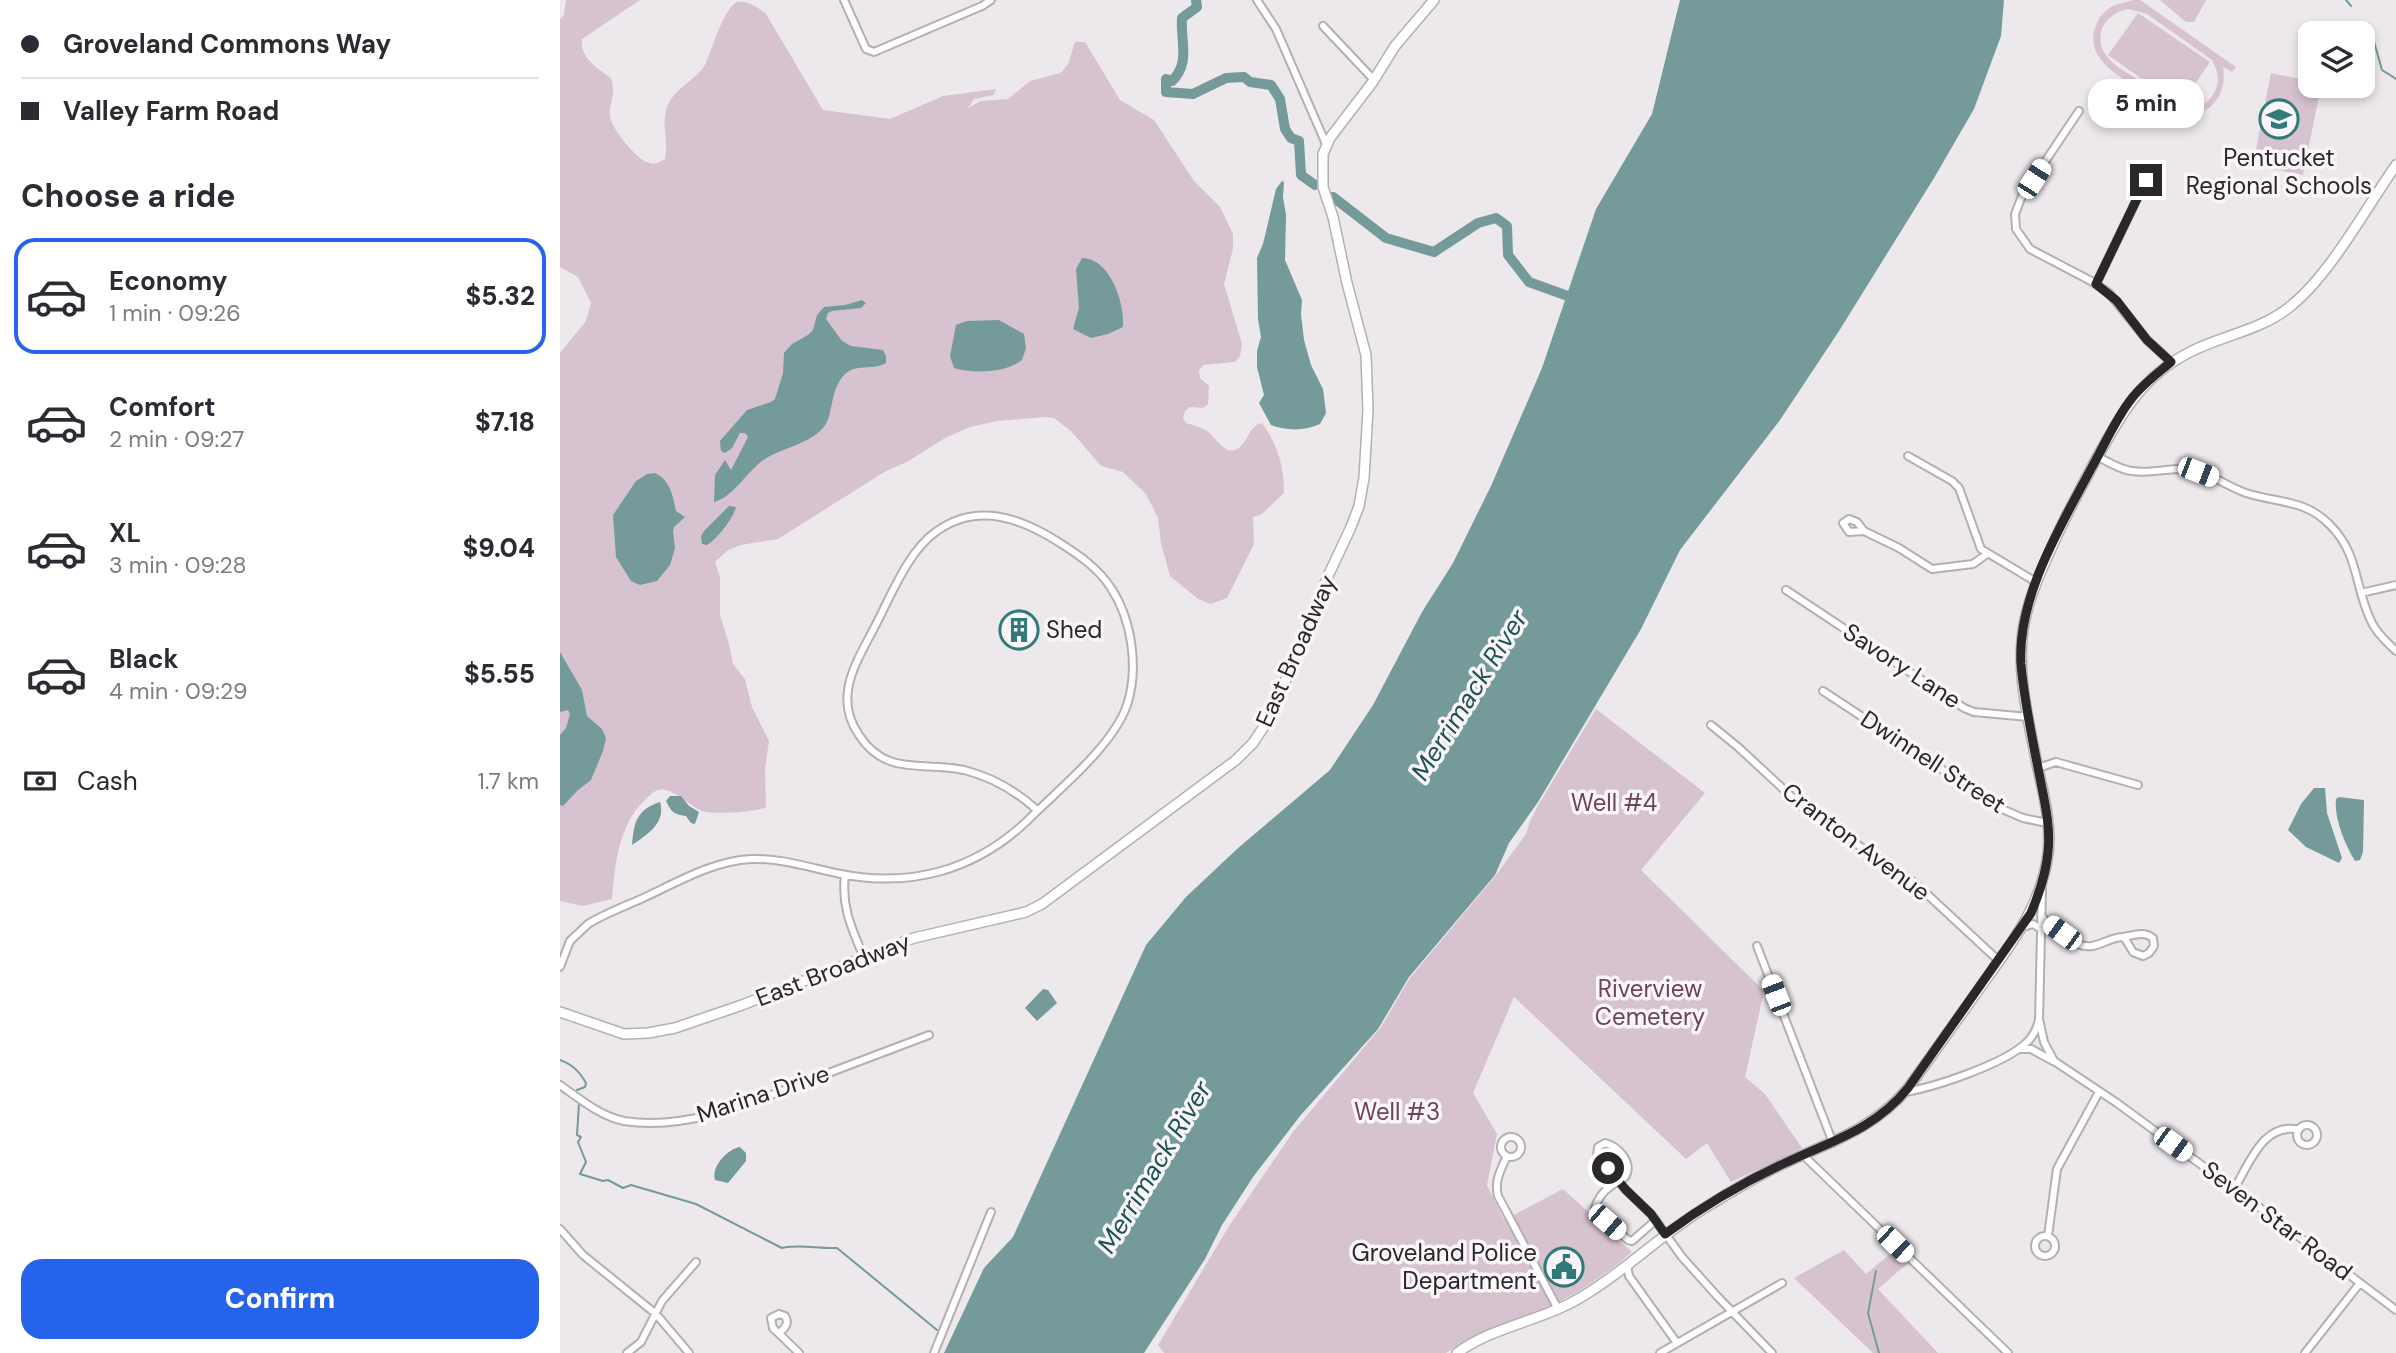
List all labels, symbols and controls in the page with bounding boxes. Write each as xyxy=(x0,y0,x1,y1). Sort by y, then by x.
map controls xyxy=(2298,21,2375,98)
button: layers xyxy=(2298,21,2375,98)
text: Groveland Commons Way xyxy=(63,27,391,61)
callout: 5 min xyxy=(2088,78,2204,128)
text: 5 min xyxy=(2115,88,2177,118)
text: Valley Farm Road xyxy=(63,94,279,128)
school or university icon: Pentucket Regional Schools xyxy=(2258,98,2300,140)
place label: Pentucket Regional Schools xyxy=(2186,142,2372,201)
car xyxy=(2014,156,2055,202)
route end xyxy=(2130,164,2162,196)
text: Choose a ride xyxy=(21,175,236,217)
text: Economy xyxy=(109,264,227,298)
icon: car xyxy=(25,265,88,328)
text: $5.32 xyxy=(466,279,535,313)
text: 1 min · 09:26 xyxy=(109,298,241,328)
text: Comfort xyxy=(109,390,215,424)
icon: car xyxy=(25,391,88,454)
text: $7.18 xyxy=(475,405,535,439)
text: 2 min · 09:27 xyxy=(109,424,244,454)
car xyxy=(2175,455,2222,489)
text: XL xyxy=(109,516,141,550)
icon: car xyxy=(25,517,88,580)
text: $9.04 xyxy=(462,531,535,565)
text: 3 min · 09:28 xyxy=(109,550,246,580)
street label: East Broadway xyxy=(1248,570,1343,732)
water label: Merrimack River xyxy=(1403,602,1536,787)
building icon: Shed xyxy=(998,609,1040,651)
place label: Shed xyxy=(1046,614,1102,645)
street label: Savory Lane xyxy=(1837,616,1967,715)
text: Black xyxy=(109,642,179,676)
icon: car xyxy=(25,643,88,706)
text: $5.55 xyxy=(464,657,535,691)
text: 4 min · 09:29 xyxy=(109,676,247,706)
street label: Dwinnell Street xyxy=(1855,703,2012,820)
icon: cash xyxy=(21,762,59,800)
text: Cash xyxy=(77,764,138,798)
text: 1.7 km xyxy=(477,766,539,796)
street label: Cranton Avenue xyxy=(1776,776,1937,908)
park label: Well #4 xyxy=(1571,787,1657,818)
car xyxy=(2039,912,2086,954)
street label: East Broadway xyxy=(751,926,915,1013)
car xyxy=(1759,972,1794,1018)
park label: Riverview Cemetery xyxy=(1595,973,1705,1032)
street label: Marina Drive xyxy=(692,1057,833,1130)
water label: Merrimack River xyxy=(1089,1074,1219,1259)
park label: Well #3 xyxy=(1354,1096,1440,1127)
car xyxy=(2150,1123,2197,1165)
route start xyxy=(1592,1152,1624,1184)
street label: Seven Star Road xyxy=(2196,1154,2359,1287)
car xyxy=(1585,1200,1630,1244)
car xyxy=(1873,1222,1918,1266)
place label: Groveland Police Department xyxy=(1352,1237,1537,1296)
public building icon: Groveland Police Department xyxy=(1543,1246,1585,1288)
button: Confirm xyxy=(21,1259,539,1339)

